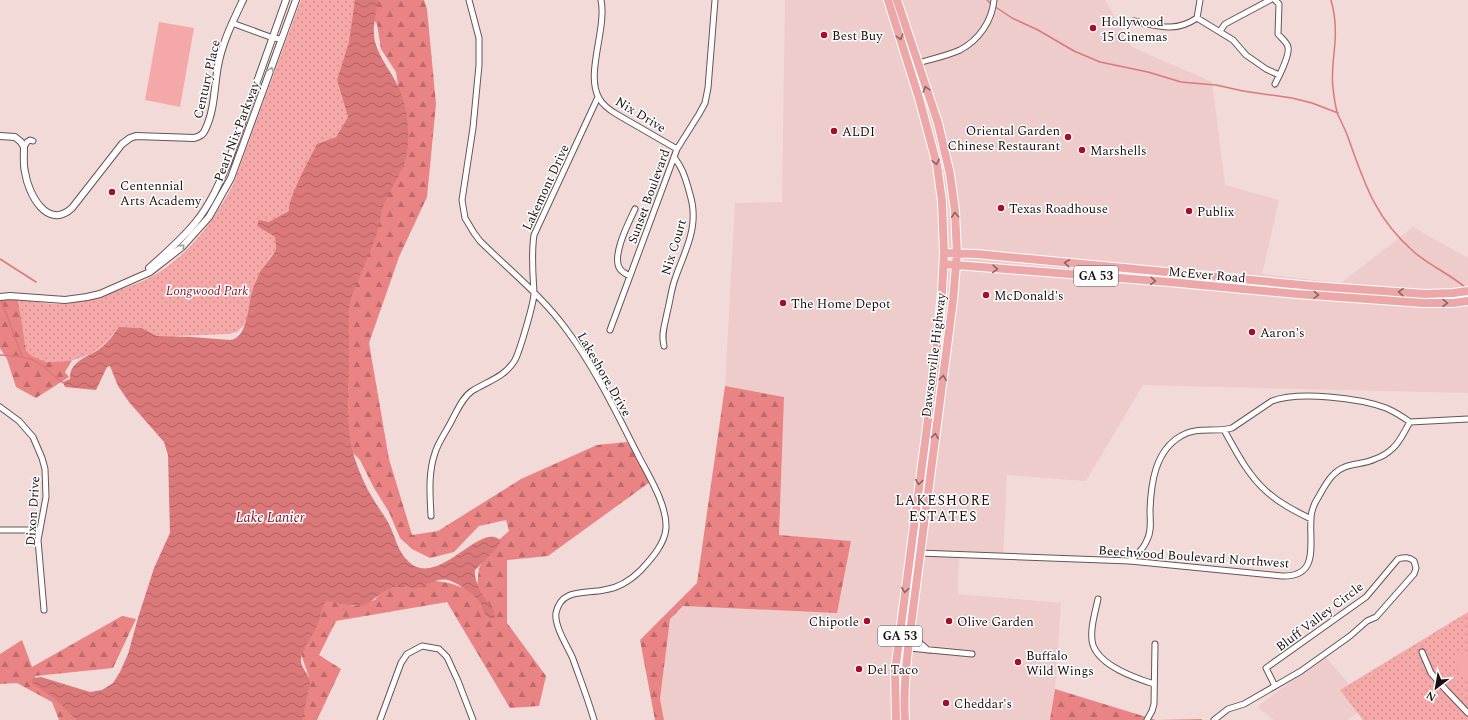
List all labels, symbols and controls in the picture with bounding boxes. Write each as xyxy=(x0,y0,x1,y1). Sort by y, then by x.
place label: Hollywood 15 Cinemas xyxy=(1101,12,1168,47)
marker: Hollywood 15 Cinemas xyxy=(1088,23,1098,33)
place label: Best Buy xyxy=(832,26,883,46)
marker: Best Buy xyxy=(819,30,829,40)
one-way arrow xyxy=(895,33,904,40)
street label: Century Place xyxy=(188,38,226,121)
one-way arrow xyxy=(266,67,274,74)
street label: Pearl Nix Parkway xyxy=(209,77,266,185)
one-way arrow xyxy=(922,85,931,92)
street label: Nix Drive xyxy=(611,92,670,138)
place label: Oriental Garden Chinese Restaurant xyxy=(948,121,1060,156)
place label: ALDI xyxy=(842,122,875,142)
marker: ALDI xyxy=(829,126,839,136)
marker: Oriental Garden Chinese Restaurant xyxy=(1063,132,1073,142)
street label: Lakemont Drive xyxy=(517,141,575,234)
place label: Marshells xyxy=(1090,141,1147,161)
marker: Marshells xyxy=(1077,145,1087,155)
street label: Sunset Boulevard xyxy=(622,146,675,247)
one-way arrow xyxy=(931,159,940,165)
place label: Centennial Arts Academy xyxy=(120,176,202,211)
marker: Centennial Arts Academy xyxy=(107,187,117,197)
place label: Texas Roadhouse xyxy=(1009,199,1108,219)
place label: Publix xyxy=(1197,202,1235,222)
marker: Texas Roadhouse xyxy=(996,203,1006,213)
marker: Publix xyxy=(1184,206,1194,216)
one-way arrow xyxy=(951,212,960,218)
street label: Nix Court xyxy=(656,216,692,278)
one-way arrow xyxy=(177,244,185,252)
one-way arrow xyxy=(1064,259,1070,268)
street label: McEver Road xyxy=(1167,262,1246,288)
one-way arrow xyxy=(992,264,998,273)
road number: GA 53 xyxy=(1074,266,1118,286)
one-way arrow xyxy=(1150,276,1156,285)
park label: Longwood Park xyxy=(166,281,248,301)
place label: McDonald's xyxy=(994,286,1064,306)
one-way arrow xyxy=(1398,287,1404,296)
marker: McDonald's xyxy=(981,290,991,300)
street label: Dawsonville Highway xyxy=(916,291,952,418)
one-way arrow xyxy=(1313,291,1319,300)
place label: The Home Depot xyxy=(791,294,891,314)
marker: The Home Depot xyxy=(778,298,788,308)
one-way arrow xyxy=(1442,299,1448,307)
place label: Aaron's xyxy=(1260,323,1305,343)
marker: Aaron's xyxy=(1247,327,1257,337)
street label: Lakeshore Drive xyxy=(572,329,636,420)
one-way arrow xyxy=(938,375,947,381)
one-way arrow xyxy=(930,433,939,440)
street label: Dixon Drive xyxy=(21,475,45,547)
one-way arrow xyxy=(915,479,924,485)
district label: LAKESHORE ESTATES xyxy=(895,490,991,527)
water label: Lake Lanier xyxy=(236,507,305,528)
street label: Beechwood Boulevard Northwest xyxy=(1098,540,1291,574)
street label: Bluff Valley Circle xyxy=(1271,577,1368,656)
one-way arrow xyxy=(901,587,910,593)
place label: Chipotle xyxy=(809,612,859,632)
place label: Olive Garden xyxy=(957,612,1034,632)
marker: Chipotle xyxy=(862,616,872,626)
marker: Olive Garden xyxy=(944,616,954,626)
road number: GA 53 xyxy=(878,626,922,646)
place label: Buffalo Wild Wings xyxy=(1026,646,1094,681)
marker: Buffalo Wild Wings xyxy=(1013,657,1023,667)
place label: Del Taco xyxy=(867,660,918,680)
marker: Del Taco xyxy=(854,664,864,674)
north arrow xyxy=(1416,668,1456,708)
text: N xyxy=(1423,687,1439,706)
place label: Cheddar's xyxy=(954,694,1012,714)
marker: Cheddar's xyxy=(941,698,951,708)

